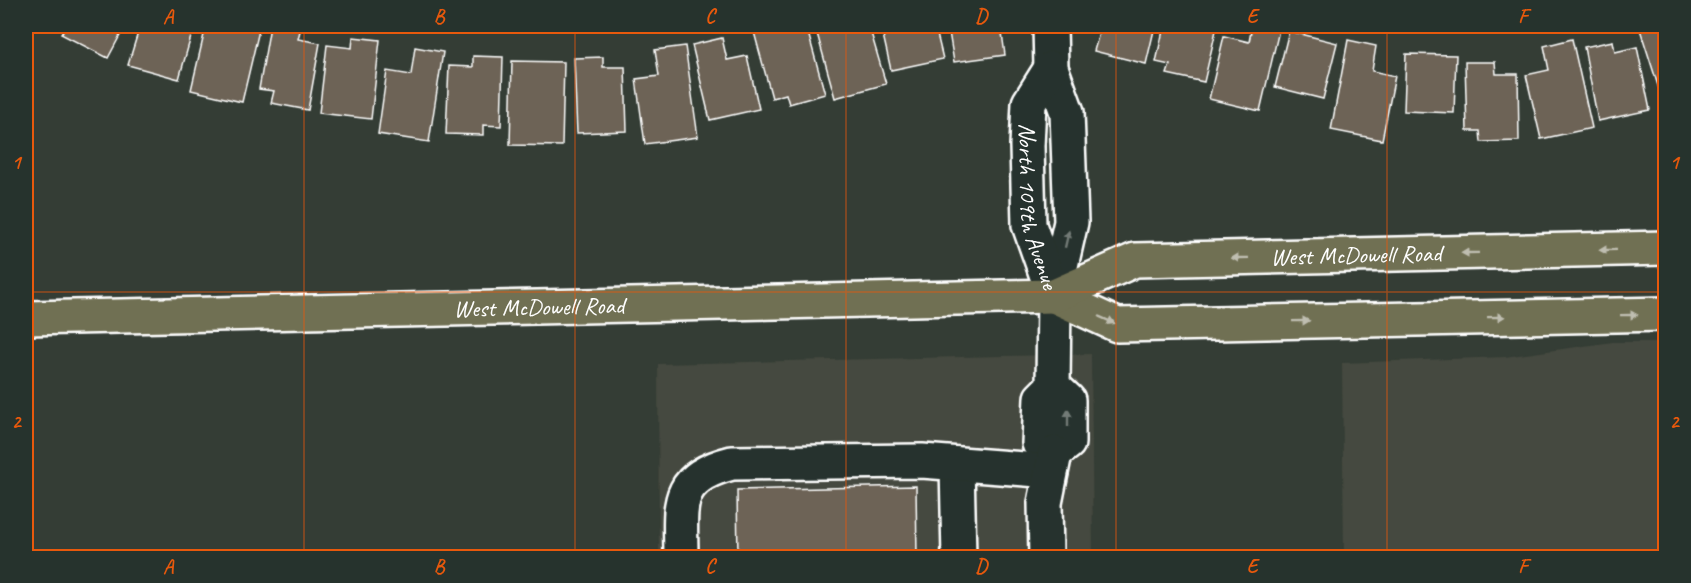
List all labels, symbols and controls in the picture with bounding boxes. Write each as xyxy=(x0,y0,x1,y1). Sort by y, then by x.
text: A xyxy=(163,4,175,29)
text: B xyxy=(434,4,446,29)
text: C xyxy=(705,4,717,29)
text: D xyxy=(975,4,989,29)
text: E xyxy=(1247,4,1261,29)
text: F xyxy=(1518,4,1532,29)
street label: North 109th Avenue xyxy=(1012,123,1066,295)
text: 1 xyxy=(12,150,23,175)
text: 1 xyxy=(1670,150,1681,175)
one-way arrow xyxy=(1063,229,1072,248)
street label: West McDowell Road xyxy=(1270,238,1445,272)
one-way arrow xyxy=(1598,245,1617,254)
one-way arrow xyxy=(1461,248,1480,257)
one-way arrow xyxy=(1231,253,1250,263)
street label: West McDowell Road xyxy=(453,290,628,324)
one-way arrow xyxy=(1620,310,1639,319)
one-way arrow xyxy=(1487,312,1506,322)
one-way arrow xyxy=(1099,316,1116,325)
one-way arrow xyxy=(1292,316,1311,326)
text: 2 xyxy=(12,409,23,434)
one-way arrow xyxy=(1063,409,1073,428)
text: 2 xyxy=(1670,409,1681,434)
text: A xyxy=(163,554,175,579)
text: B xyxy=(434,554,446,579)
text: C xyxy=(705,554,717,579)
text: D xyxy=(975,554,989,579)
text: E xyxy=(1247,554,1261,579)
text: F xyxy=(1518,554,1532,579)

